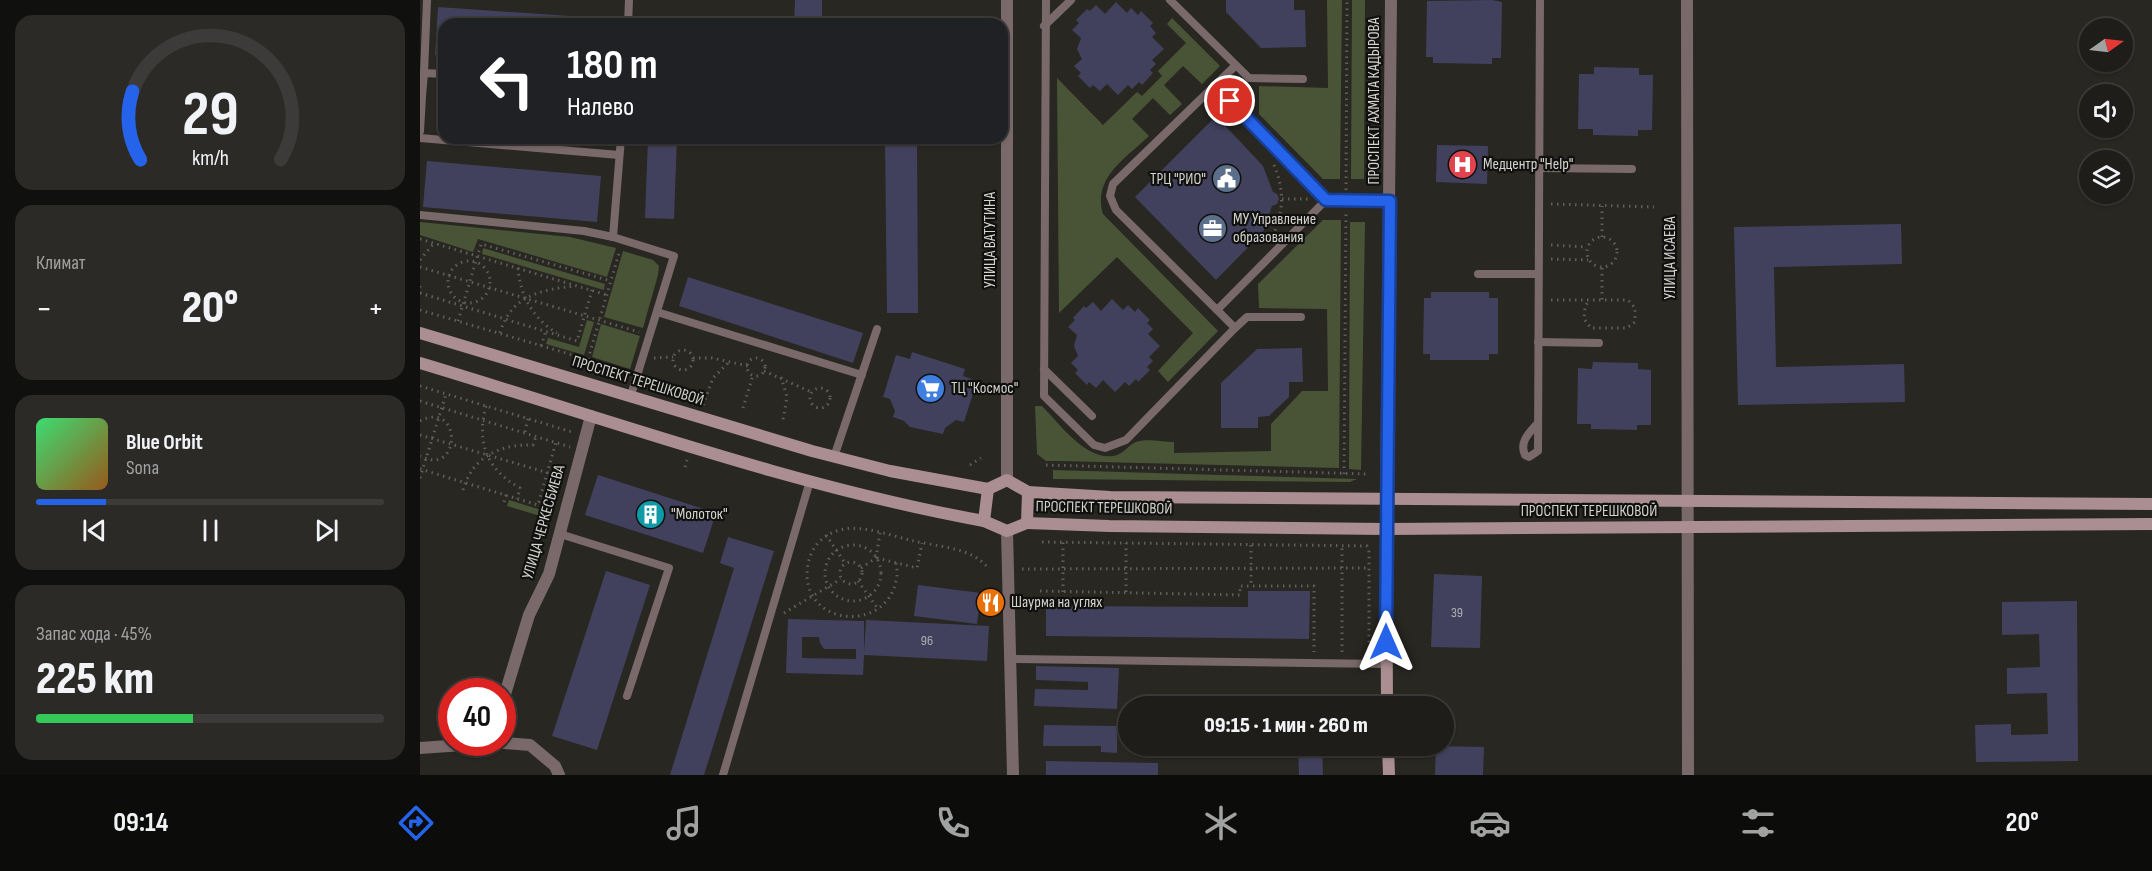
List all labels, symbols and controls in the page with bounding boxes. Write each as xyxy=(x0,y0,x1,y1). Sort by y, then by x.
street label: ПРОСПЕКТ АХМАТА КАДЫРОВА xyxy=(1365,17,1384,185)
north arrow xyxy=(2079,18,2133,72)
map controls xyxy=(2079,18,2133,204)
text: 180 m xyxy=(567,40,658,91)
icon: left xyxy=(468,42,546,120)
pin xyxy=(1204,75,1255,126)
text: 29 xyxy=(182,78,238,153)
icon: arrive xyxy=(1213,84,1246,117)
button: sound xyxy=(2079,84,2133,138)
text: Налево xyxy=(567,91,634,123)
text: km/h xyxy=(191,146,229,171)
hospital icon: Медцентр "Help" xyxy=(1446,148,1478,180)
button: layers xyxy=(2079,150,2133,204)
place label: Медцентр "Help" xyxy=(1483,155,1573,174)
public building icon: ТРЦ "РИО" xyxy=(1211,163,1243,195)
place label: ТРЦ "РИО" xyxy=(1150,170,1206,189)
street label: УЛИЦА ВАТУТИНА xyxy=(981,192,1000,288)
place label: МУ Управление образования xyxy=(1233,210,1316,247)
office icon: МУ Управление образования xyxy=(1196,212,1228,244)
street label: УЛИЦА ИСАЕВА xyxy=(1661,216,1680,300)
text: Климат xyxy=(36,251,86,275)
text: 20° xyxy=(182,281,238,336)
text: − xyxy=(36,289,52,329)
text: + xyxy=(368,289,384,329)
street label: ПРОСПЕКТ ТЕРЕШКОВОЙ xyxy=(570,352,706,410)
supermarket icon: ТЦ "Космос" xyxy=(914,372,946,404)
place label: ТЦ "Космос" xyxy=(951,379,1018,398)
text: Blue Orbit xyxy=(126,429,203,456)
text: Sona xyxy=(126,456,159,480)
street label: УЛИЦА ЧЕРКЕСБИЕВА xyxy=(519,463,569,581)
street label: ПРОСПЕКТ ТЕРЕШКОВОЙ xyxy=(1035,497,1173,519)
building icon: "Молоток" xyxy=(634,498,666,530)
street label: ПРОСПЕКТ ТЕРЕШКОВОЙ xyxy=(1521,502,1657,521)
place label: "Молоток" xyxy=(671,505,728,524)
icon: previous xyxy=(78,514,111,547)
icon: pause xyxy=(194,514,227,547)
icon: next xyxy=(310,514,343,547)
restaurant icon: Шаурма на углях xyxy=(974,586,1006,618)
place label: Шаурма на углях xyxy=(1011,593,1102,612)
house number: 39 xyxy=(1451,604,1463,621)
position arrow xyxy=(1354,610,1418,674)
text: Запас хода · 45% xyxy=(36,622,152,646)
house number: 96 xyxy=(921,632,933,649)
text: 225 km xyxy=(36,652,154,707)
speed limit sign: 40 xyxy=(438,678,516,756)
text: 09:15 · 1 мин · 260 m xyxy=(1204,712,1368,739)
icon: directions xyxy=(395,802,437,844)
icon: music xyxy=(663,802,705,844)
icon: phone xyxy=(932,802,974,844)
icon: climate xyxy=(1200,802,1242,844)
icon: car xyxy=(1469,802,1511,844)
icon: filters xyxy=(1737,802,1779,844)
text: 09:14 xyxy=(113,807,168,839)
text: 20° xyxy=(2006,807,2039,839)

